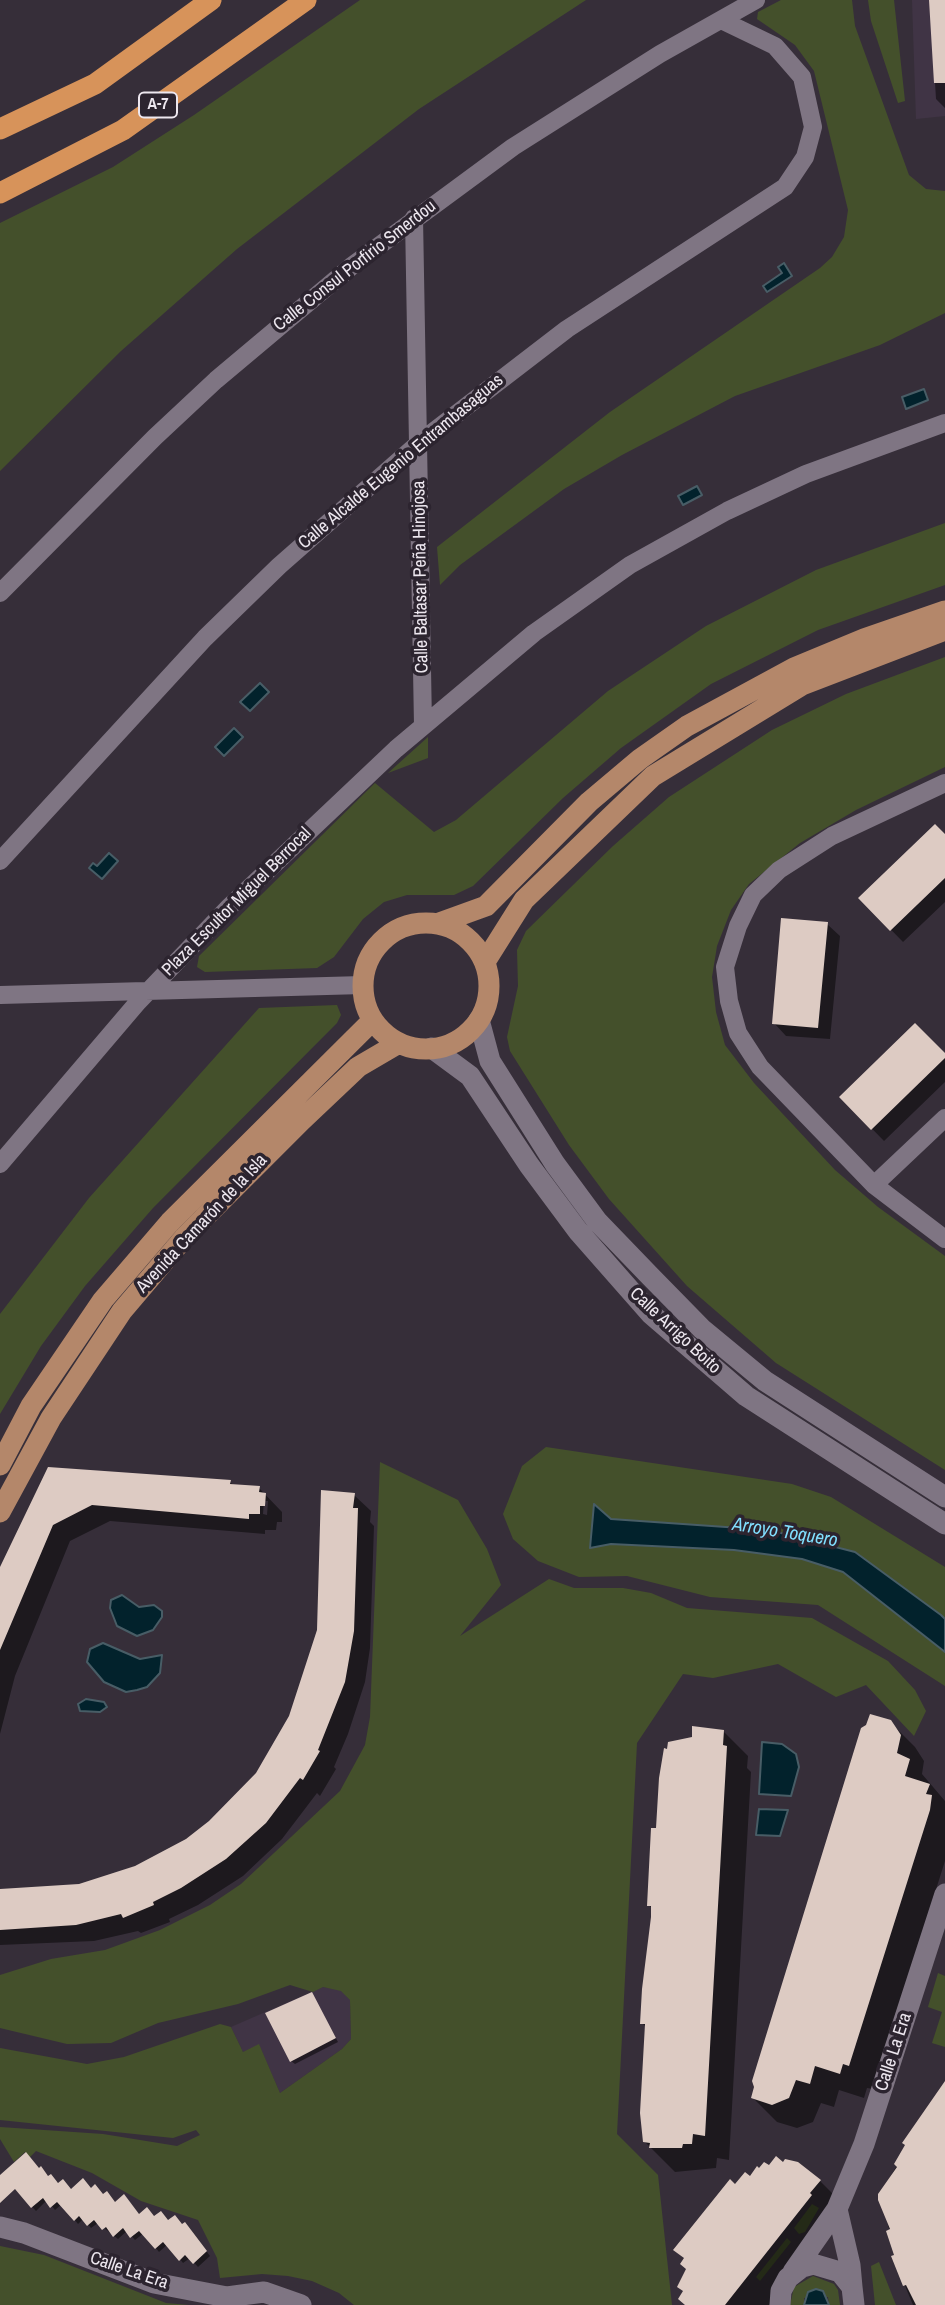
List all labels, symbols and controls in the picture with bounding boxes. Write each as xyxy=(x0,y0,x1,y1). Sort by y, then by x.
road number: A-7 xyxy=(139,92,177,118)
street label: Calle Consul Porfirio Smerdou xyxy=(269,196,441,336)
street label: Calle Alcalde Eugenio Entrambasaguas xyxy=(294,370,508,554)
street label: Calle Baltasar Peña Hinojosa xyxy=(409,480,433,674)
street label: Plaza Escultor Miguel Berrocal xyxy=(158,823,316,981)
street label: Avenida Camarón de la Isla xyxy=(132,1150,272,1298)
street label: Calle Arrigo Boito xyxy=(625,1283,725,1379)
water label: Arroyo Toquero xyxy=(731,1513,839,1553)
street label: Calle La Era xyxy=(871,2010,917,2094)
street label: Calle La Era xyxy=(87,2248,171,2294)

